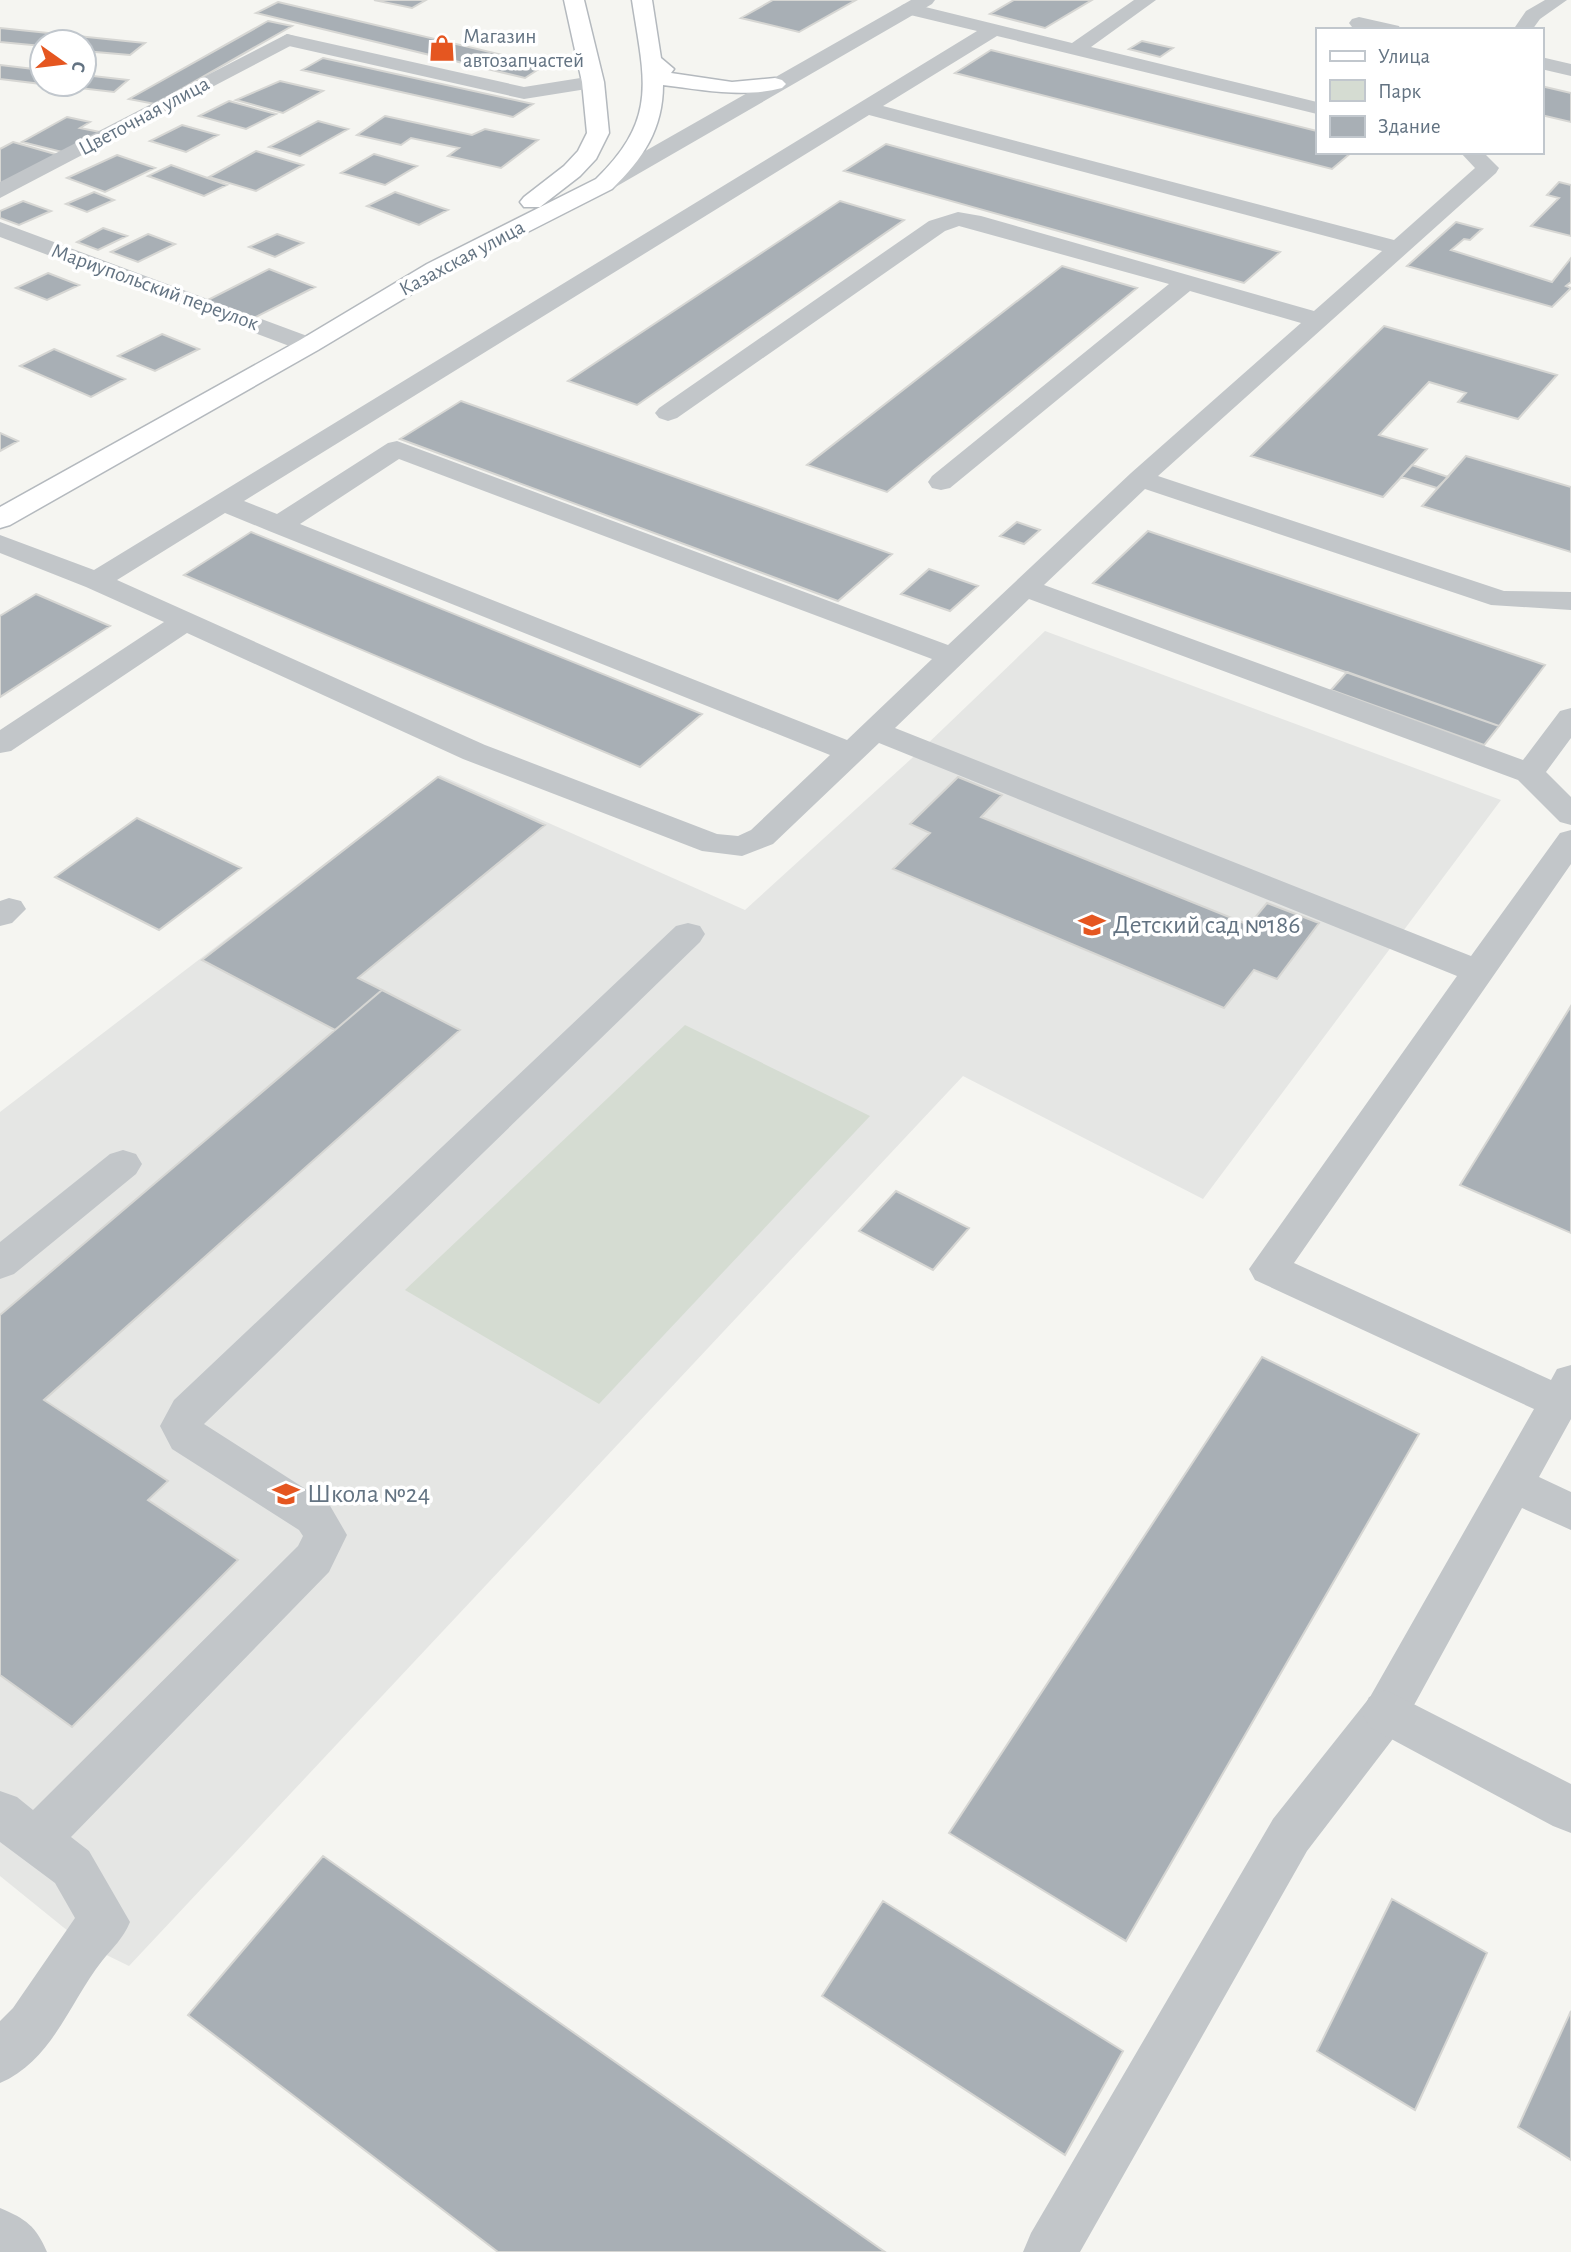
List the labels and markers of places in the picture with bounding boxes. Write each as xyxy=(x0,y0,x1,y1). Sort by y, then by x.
place label: Магазин автозапчастей xyxy=(463,26,584,71)
shop icon: Магазин автозапчастей xyxy=(427,33,457,63)
school or university icon: Детский сад №186 xyxy=(1077,910,1107,940)
place label: Детский сад №186 xyxy=(1113,912,1300,938)
school or university icon: Школа №24 xyxy=(271,1479,301,1509)
place label: Школа №24 xyxy=(307,1481,430,1507)

